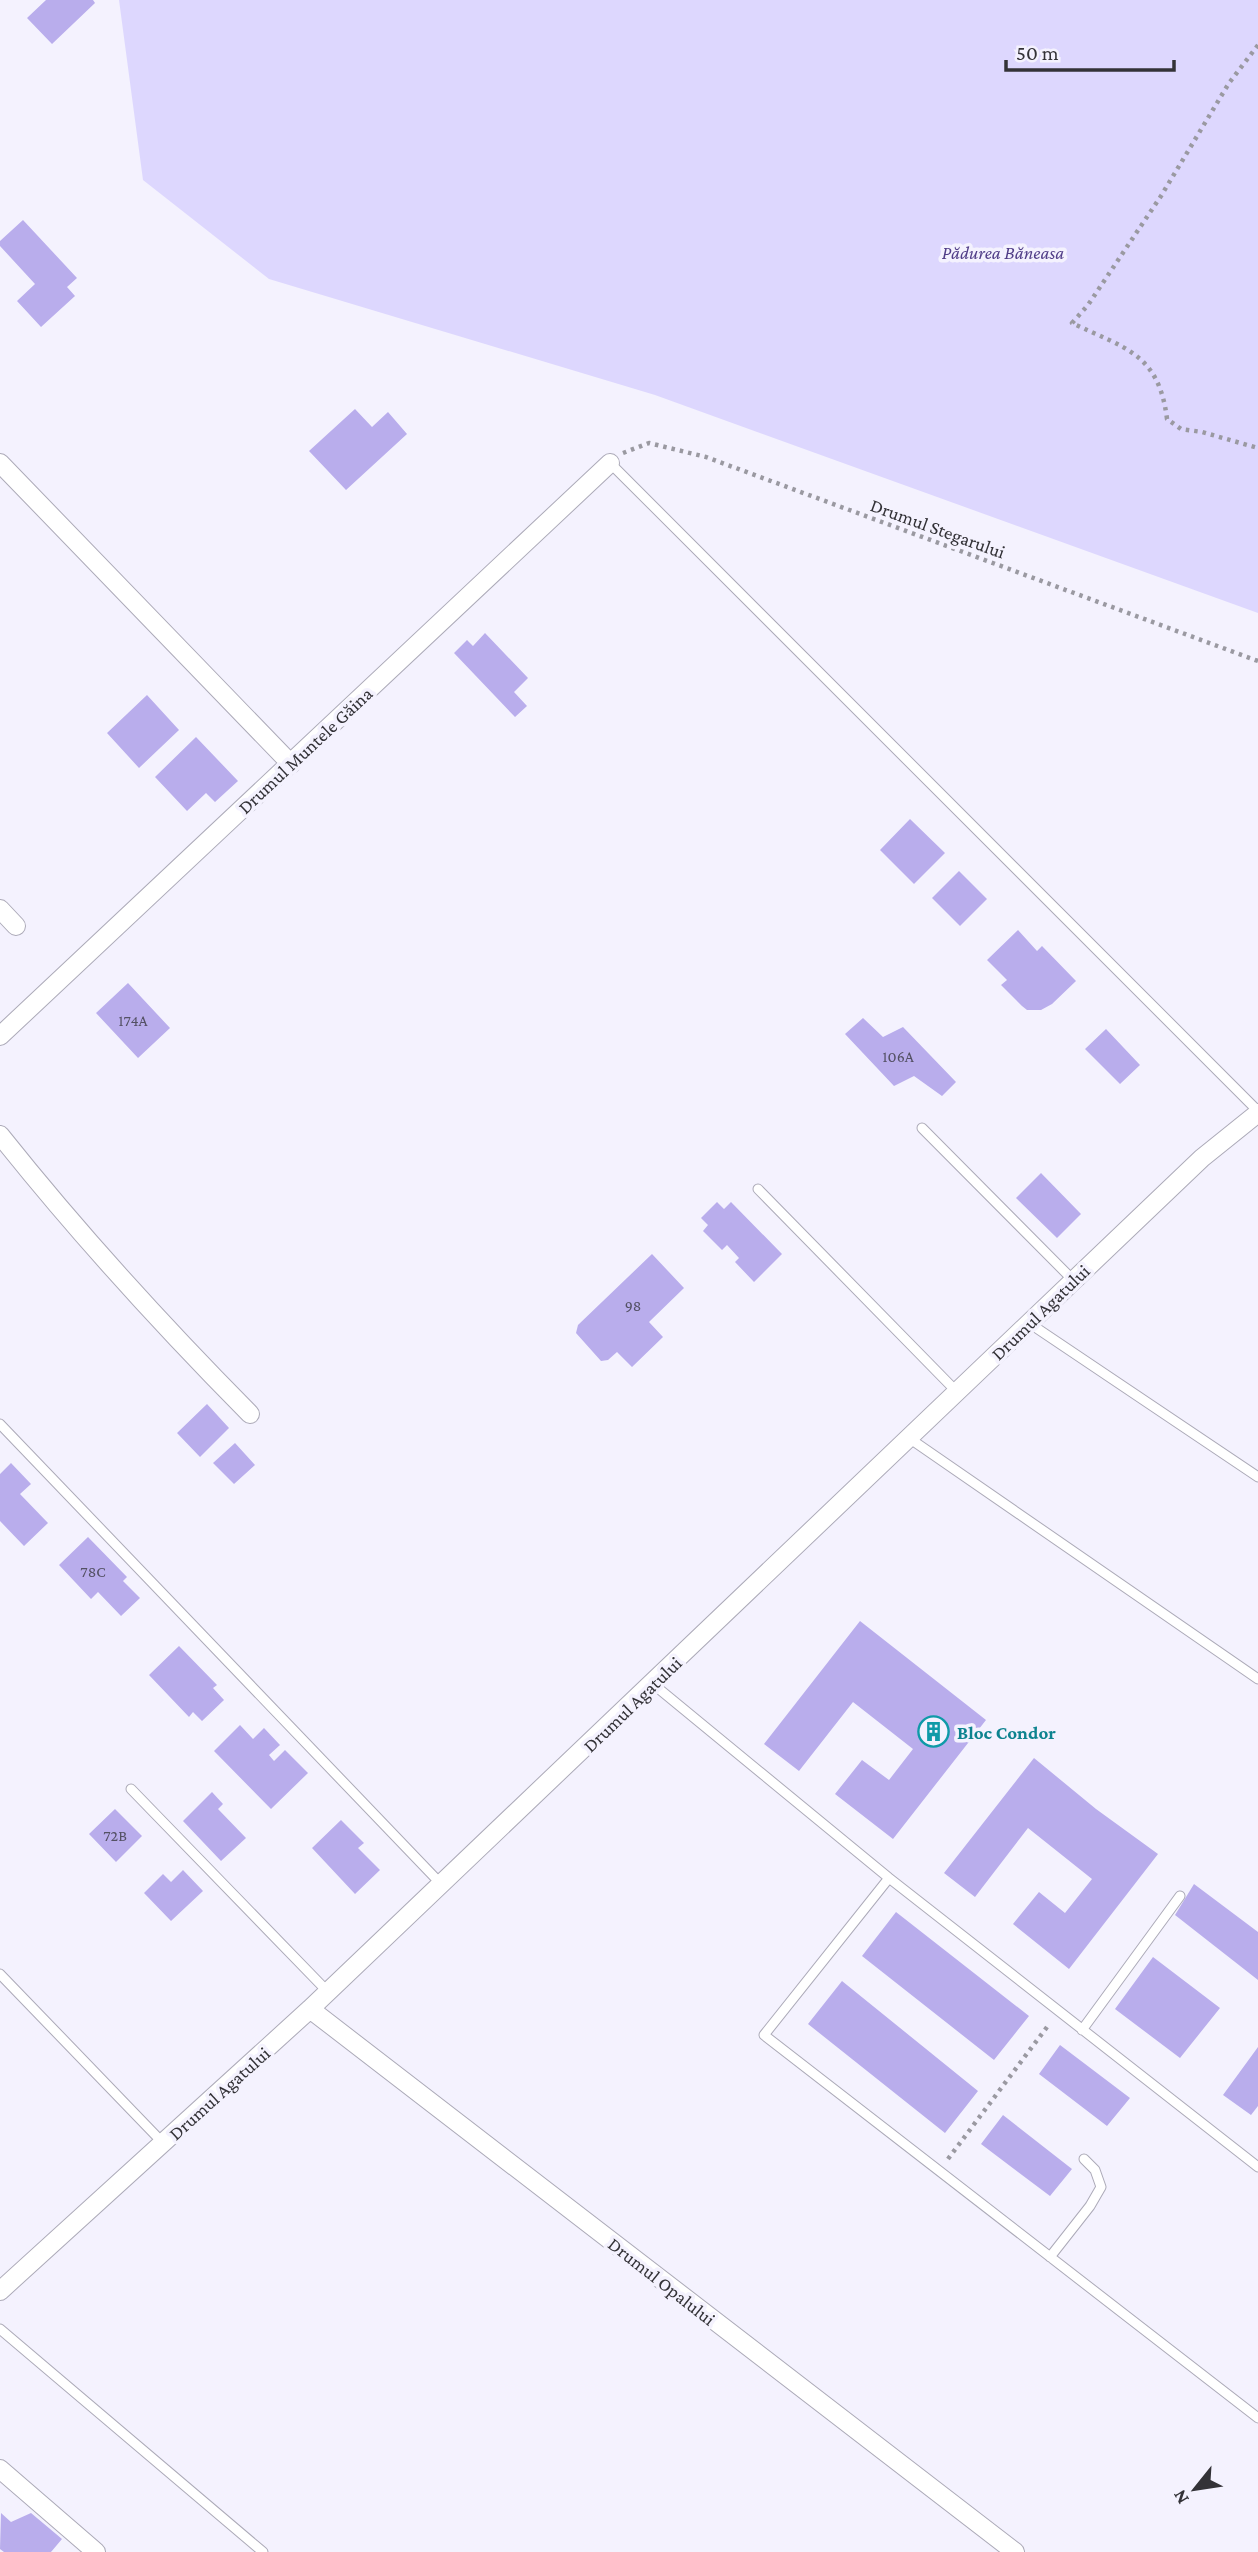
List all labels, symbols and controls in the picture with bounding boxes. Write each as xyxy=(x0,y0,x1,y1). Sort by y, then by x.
scale bar xyxy=(1006,28,1174,72)
text: 50 m xyxy=(1016,41,1059,65)
park label: Pădurea Băneasa xyxy=(942,242,1064,263)
street label: Drumul Stegarului xyxy=(868,494,1008,563)
street label: Drumul Muntele Găina xyxy=(234,683,377,818)
house number: 174A xyxy=(118,1012,149,1029)
house number: 106A xyxy=(882,1048,915,1065)
street label: Drumul Agatului xyxy=(987,1260,1094,1365)
house number: 98 xyxy=(625,1297,641,1314)
house number: 78C xyxy=(80,1563,106,1580)
street label: Drumul Agatului xyxy=(579,1652,686,1757)
building icon: Bloc Condor xyxy=(917,1715,951,1749)
place label: Bloc Condor xyxy=(957,1722,1056,1743)
house number: 72B xyxy=(103,1827,127,1844)
street label: Drumul Agatului xyxy=(165,2043,274,2144)
street label: Drumul Opalului xyxy=(604,2233,719,2330)
north arrow xyxy=(1160,2454,1230,2524)
text: N xyxy=(1168,2486,1193,2508)

